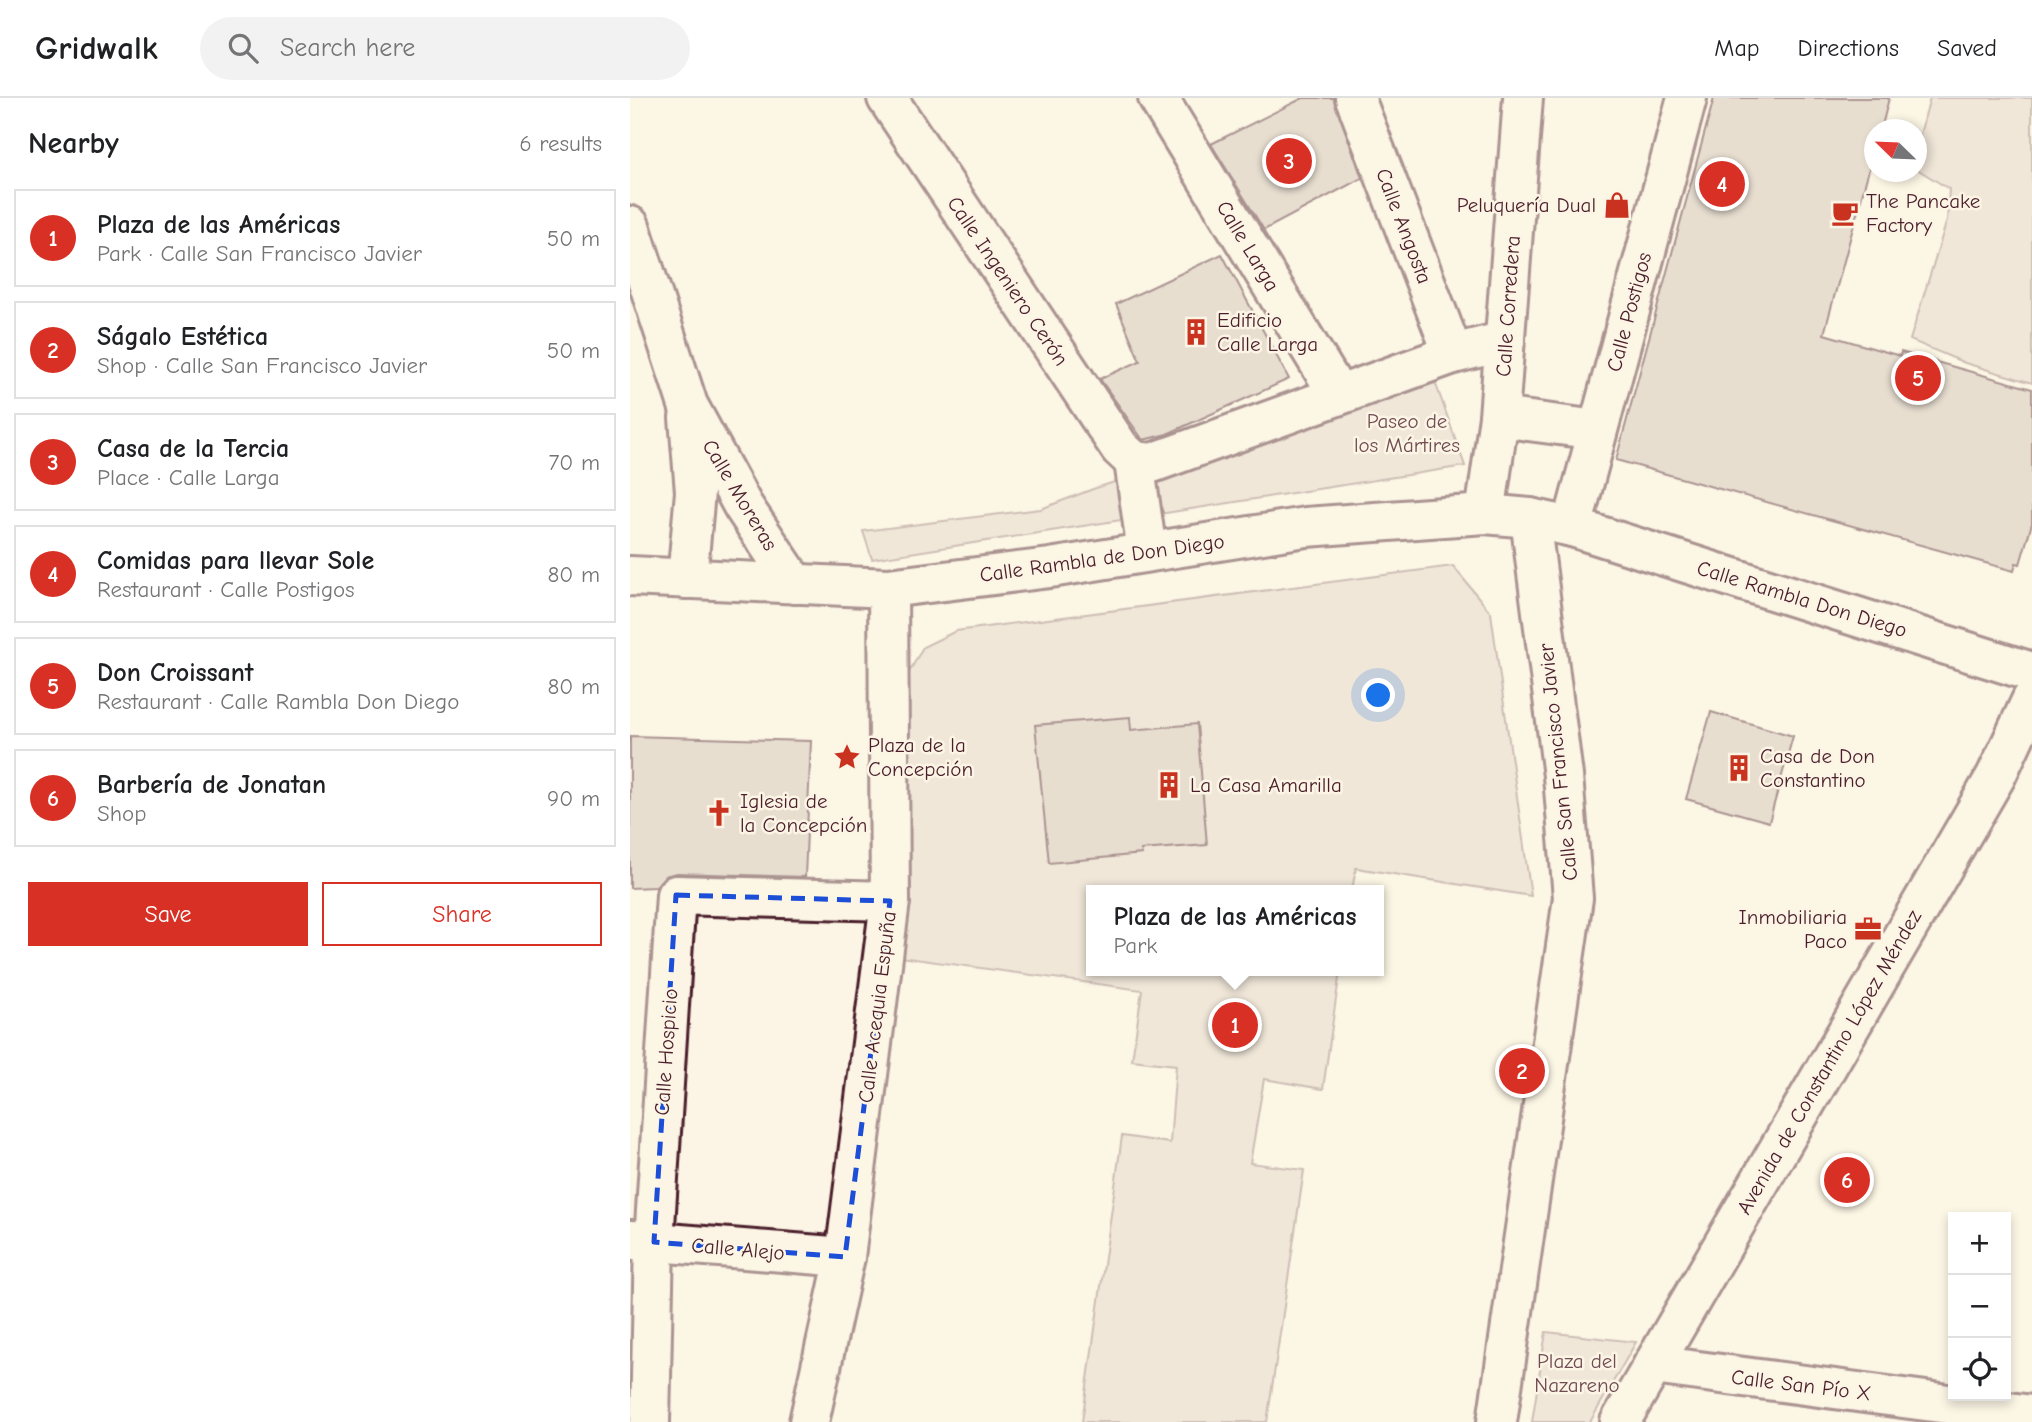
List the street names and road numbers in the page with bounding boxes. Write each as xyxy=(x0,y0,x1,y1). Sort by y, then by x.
street label: Calle Angosta xyxy=(1371,165,1437,287)
street label: Calle Ingeniero Cerón xyxy=(942,192,1074,370)
street label: Calle Larga xyxy=(1212,196,1284,296)
street label: Calle Corredera xyxy=(1491,234,1525,378)
street label: Calle Postigos xyxy=(1602,250,1656,374)
street label: Calle Moreras xyxy=(697,435,783,555)
street label: Calle Rambla de Don Diego xyxy=(978,529,1226,587)
street label: Calle Rambla Don Diego xyxy=(1694,556,1910,642)
street label: Calle San Francisco Javier xyxy=(1534,641,1582,882)
street label: Avenida de Constantino López Méndez xyxy=(1732,906,1926,1218)
street label: Calle Acequia Espuña xyxy=(853,910,901,1104)
street label: Calle Hospicio xyxy=(650,988,682,1116)
street label: Calle Alejo xyxy=(690,1233,786,1265)
street label: Calle San Pío X xyxy=(1730,1365,1872,1405)

